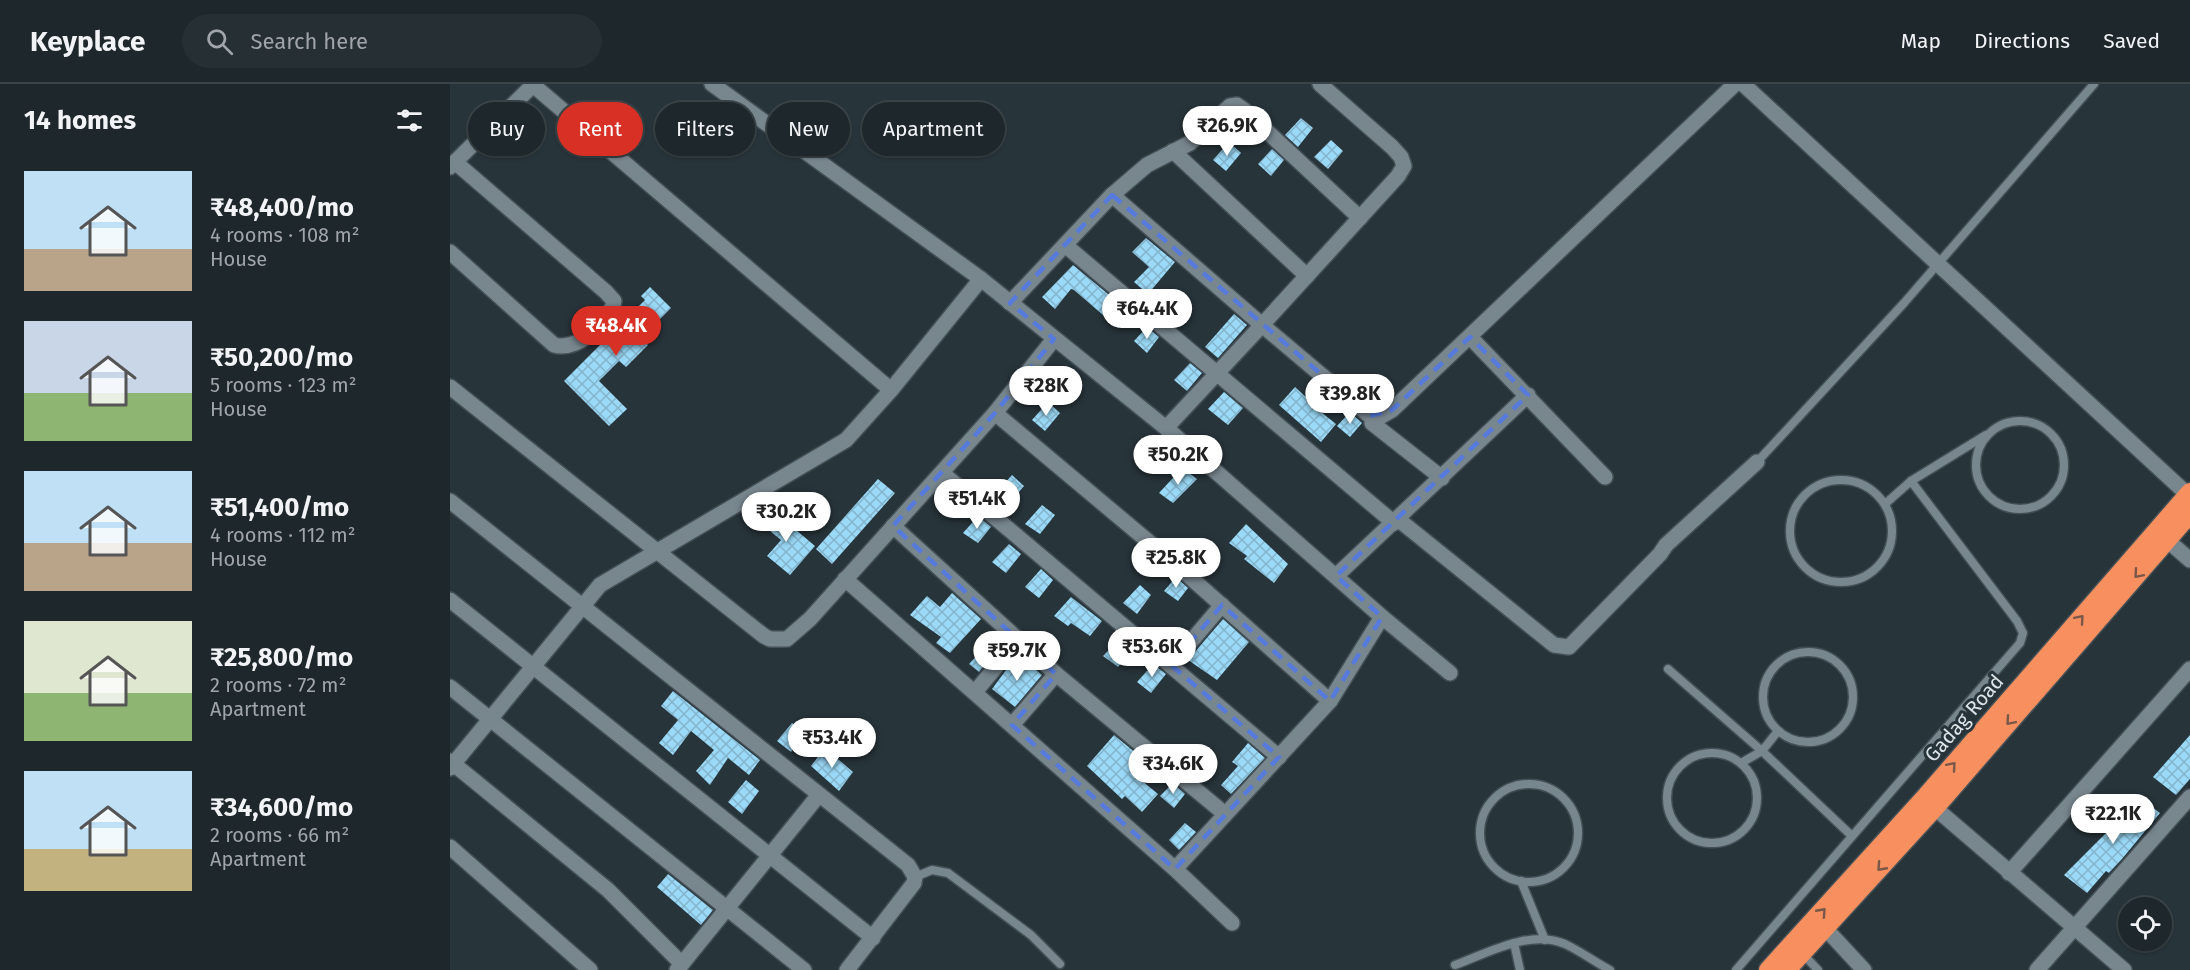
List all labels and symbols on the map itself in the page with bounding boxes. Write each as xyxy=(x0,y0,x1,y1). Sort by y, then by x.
pin: ₹26.9K xyxy=(1178,106,1276,157)
pin: ₹64.4K xyxy=(1098,289,1196,340)
pin: ₹48.4K xyxy=(567,306,665,357)
pin: ₹28K xyxy=(1010,366,1082,417)
pin: ₹39.8K xyxy=(1301,374,1399,425)
pin: ₹50.2K xyxy=(1129,435,1227,486)
pin: ₹51.4K xyxy=(928,479,1026,530)
pin: ₹30.2K xyxy=(737,492,835,543)
pin: ₹25.8K xyxy=(1127,538,1225,589)
one-way arrow xyxy=(2134,567,2145,578)
one-way arrow xyxy=(2073,615,2084,626)
pin: ₹53.6K xyxy=(1103,627,1201,678)
pin: ₹59.7K xyxy=(968,631,1066,682)
street label: Gadag Road xyxy=(1920,669,2008,767)
one-way arrow xyxy=(2006,714,2017,725)
pin: ₹53.4K xyxy=(783,718,881,769)
pin: ₹34.6K xyxy=(1124,744,1222,795)
one-way arrow xyxy=(1945,762,1956,773)
pin: ₹22.1K xyxy=(2064,794,2162,845)
one-way arrow xyxy=(1877,861,1888,871)
one-way arrow xyxy=(1815,908,1826,919)

